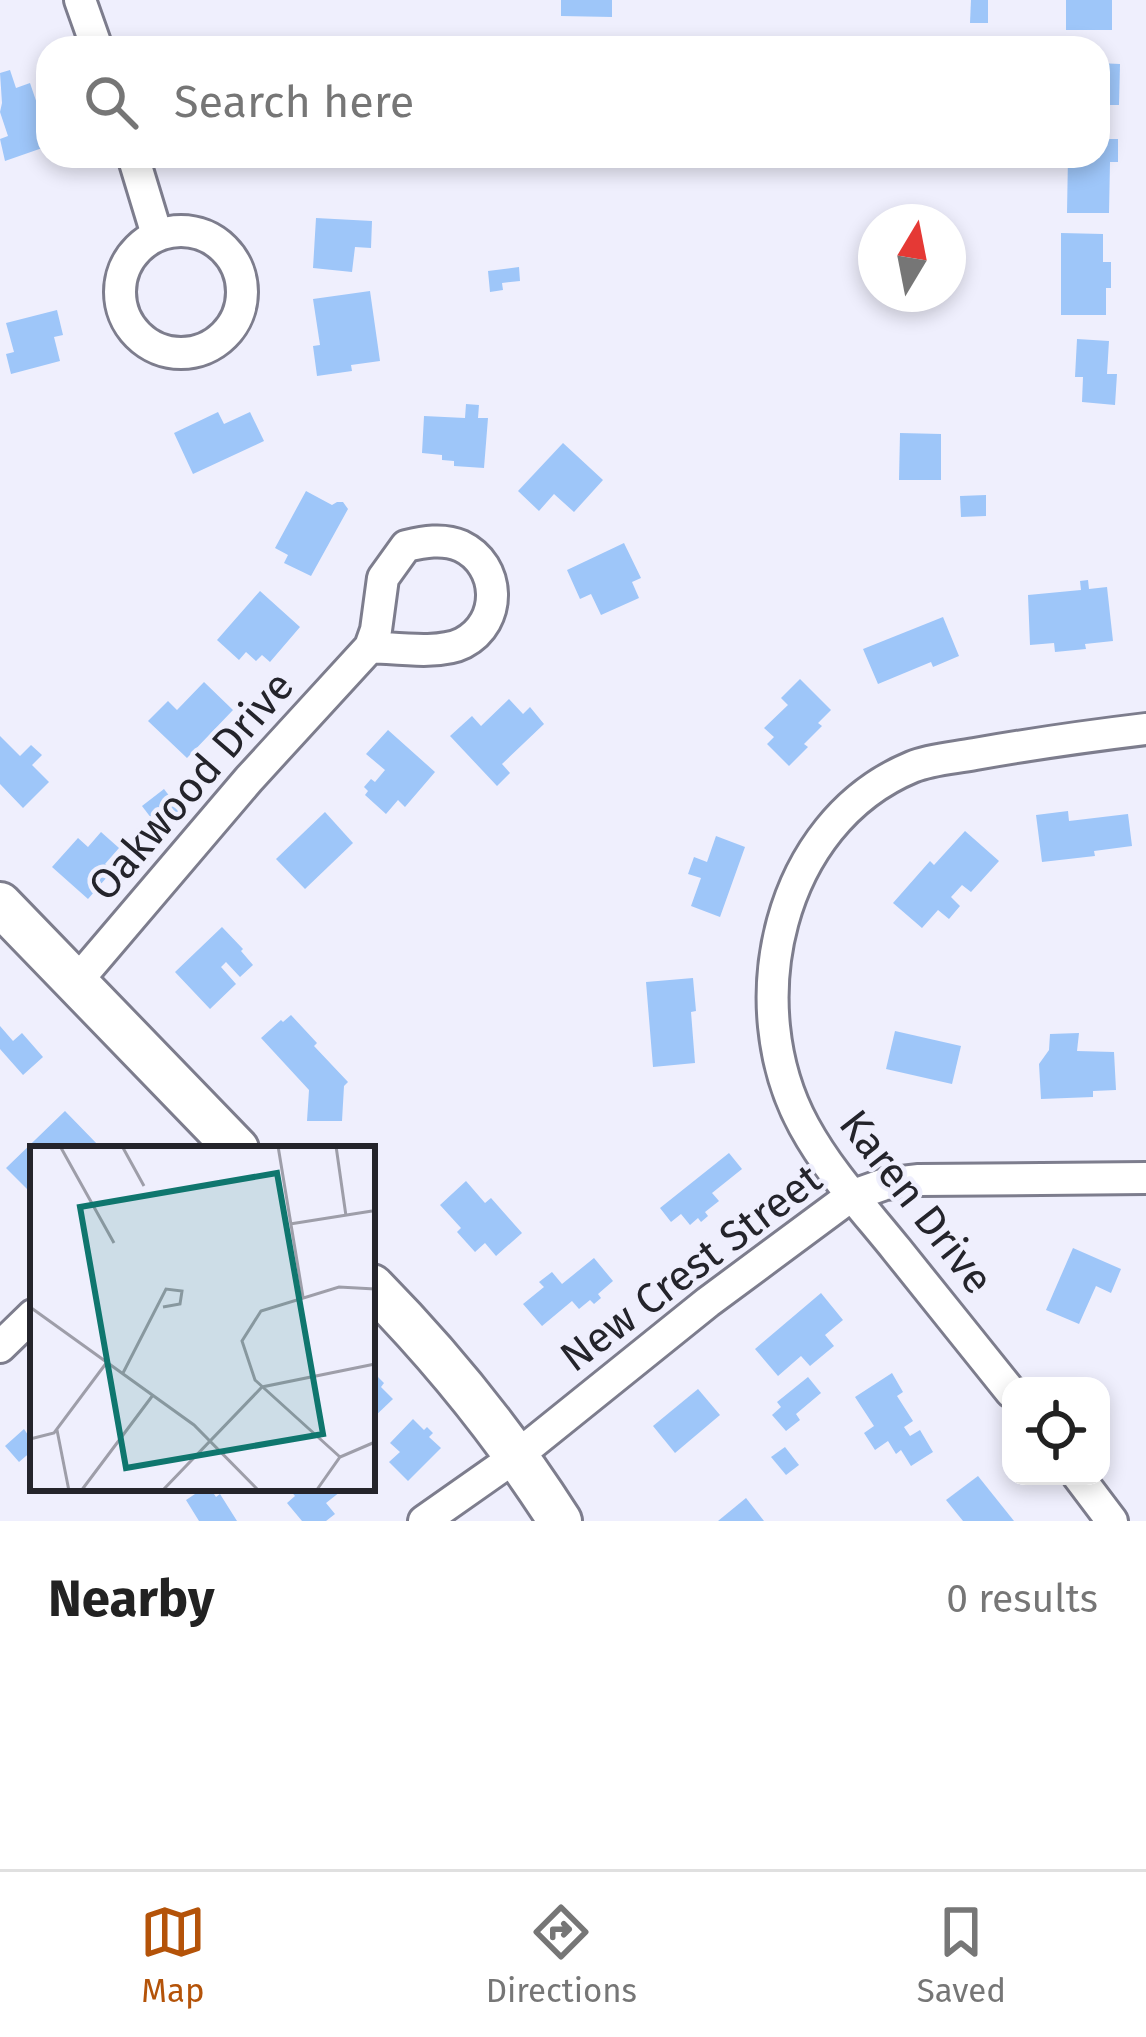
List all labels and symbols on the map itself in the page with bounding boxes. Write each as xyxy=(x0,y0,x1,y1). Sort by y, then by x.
north arrow xyxy=(858,204,966,312)
street label: Oakwood Drive xyxy=(78,661,304,911)
street label: Karen Drive xyxy=(829,1100,1003,1304)
inset map xyxy=(30,1146,375,1491)
street label: New Crest Street xyxy=(551,1153,832,1382)

